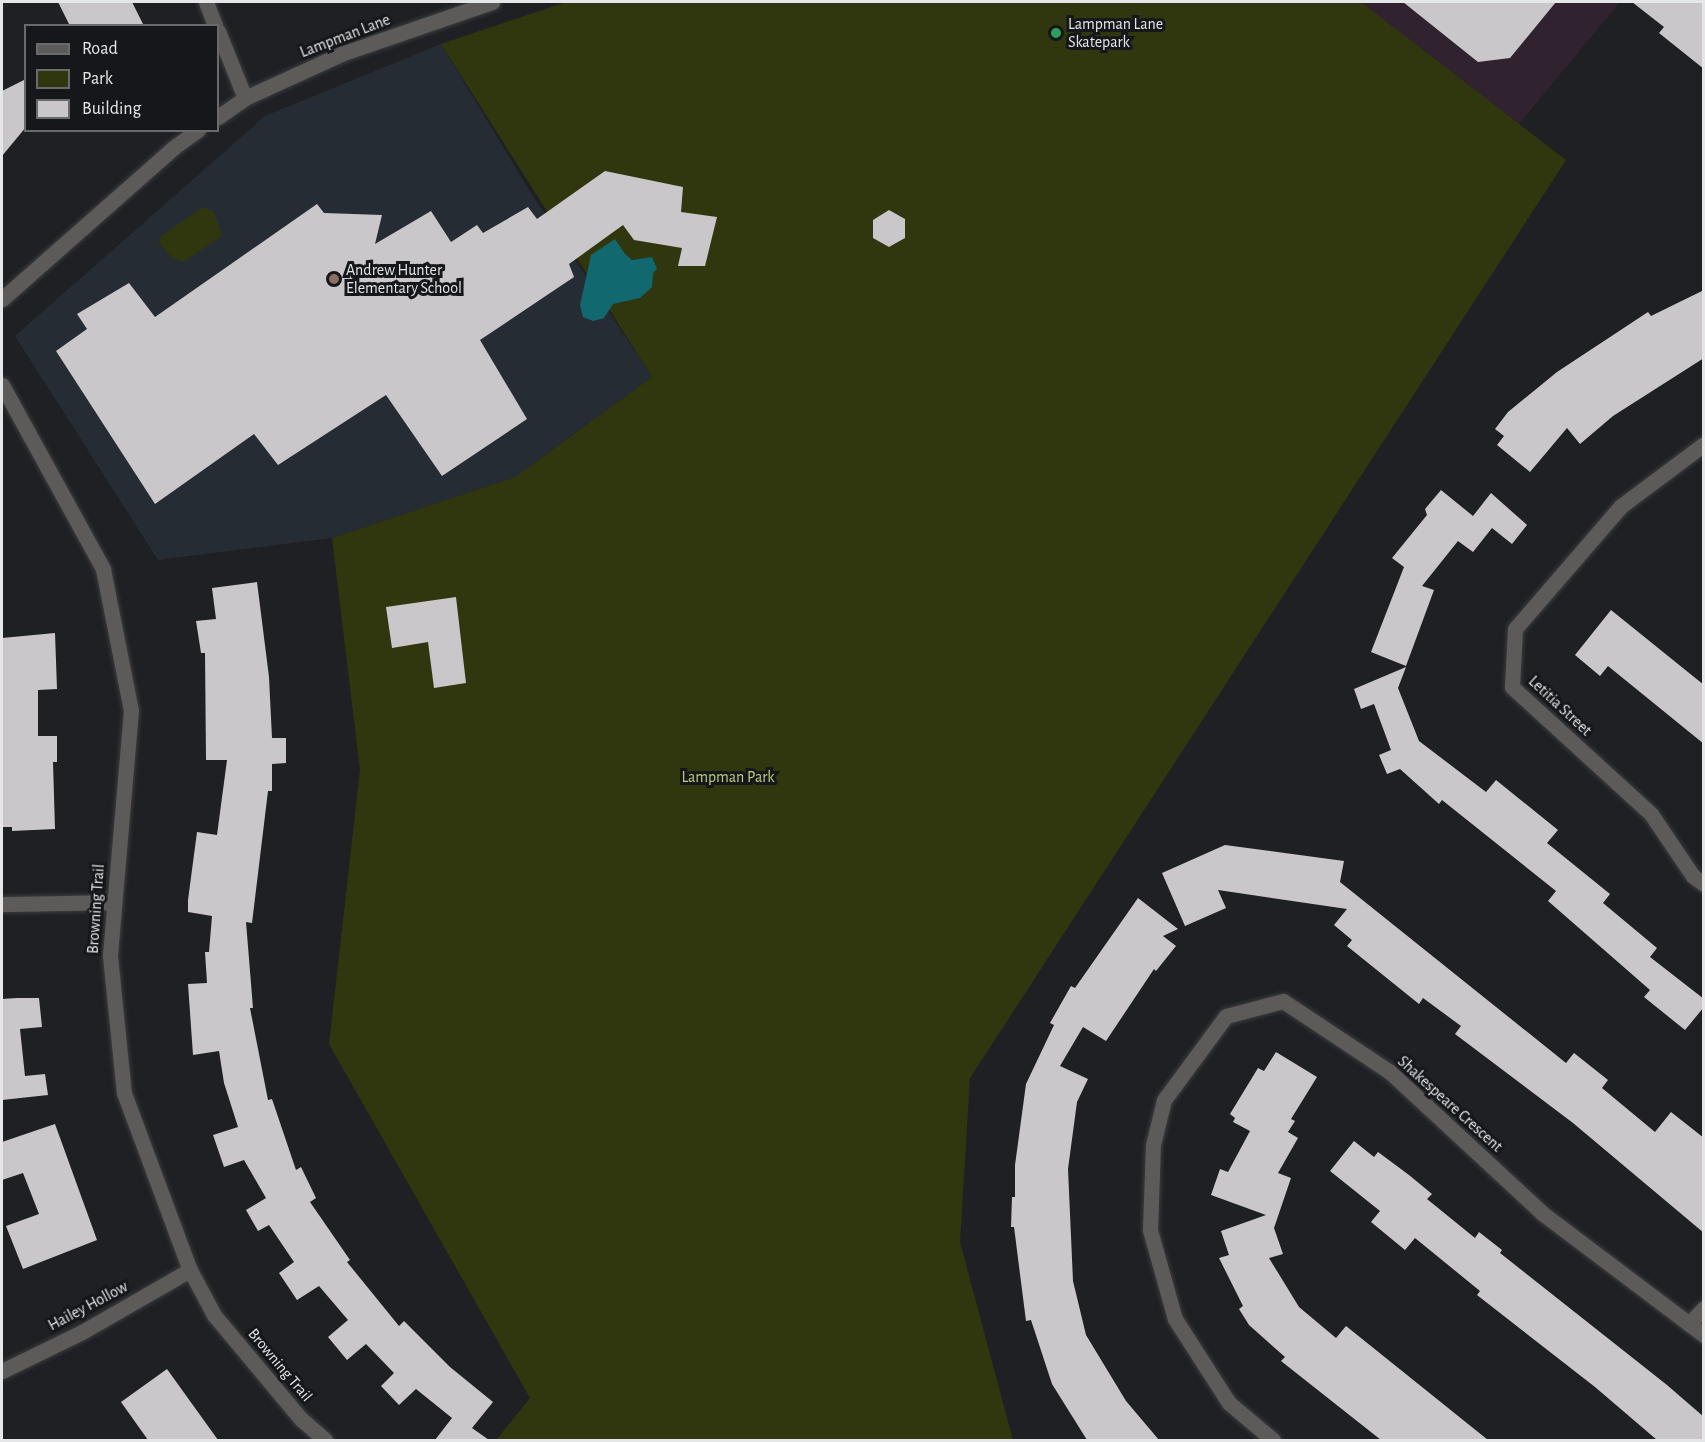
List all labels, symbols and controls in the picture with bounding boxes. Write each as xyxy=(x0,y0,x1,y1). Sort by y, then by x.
street label: Lampman Lane xyxy=(297,10,393,62)
place label: Lampman Lane Skatepark xyxy=(1068,14,1163,52)
legend xyxy=(24,24,219,132)
marker: Lampman Lane Skatepark xyxy=(1049,26,1063,40)
text: Road xyxy=(82,40,118,58)
text: Park xyxy=(82,70,113,88)
text: Building xyxy=(82,100,141,118)
place label: Andrew Hunter Elementary School xyxy=(346,260,462,298)
marker: Andrew Hunter Elementary School xyxy=(327,272,341,286)
street label: Letitia Street xyxy=(1524,672,1596,740)
park label: Lampman Park xyxy=(681,767,775,787)
street label: Browning Trail xyxy=(83,864,109,954)
street label: Shakespeare Crescent xyxy=(1394,1052,1506,1156)
street label: Hailey Hollow xyxy=(45,1277,131,1335)
street label: Browning Trail xyxy=(244,1324,316,1406)

